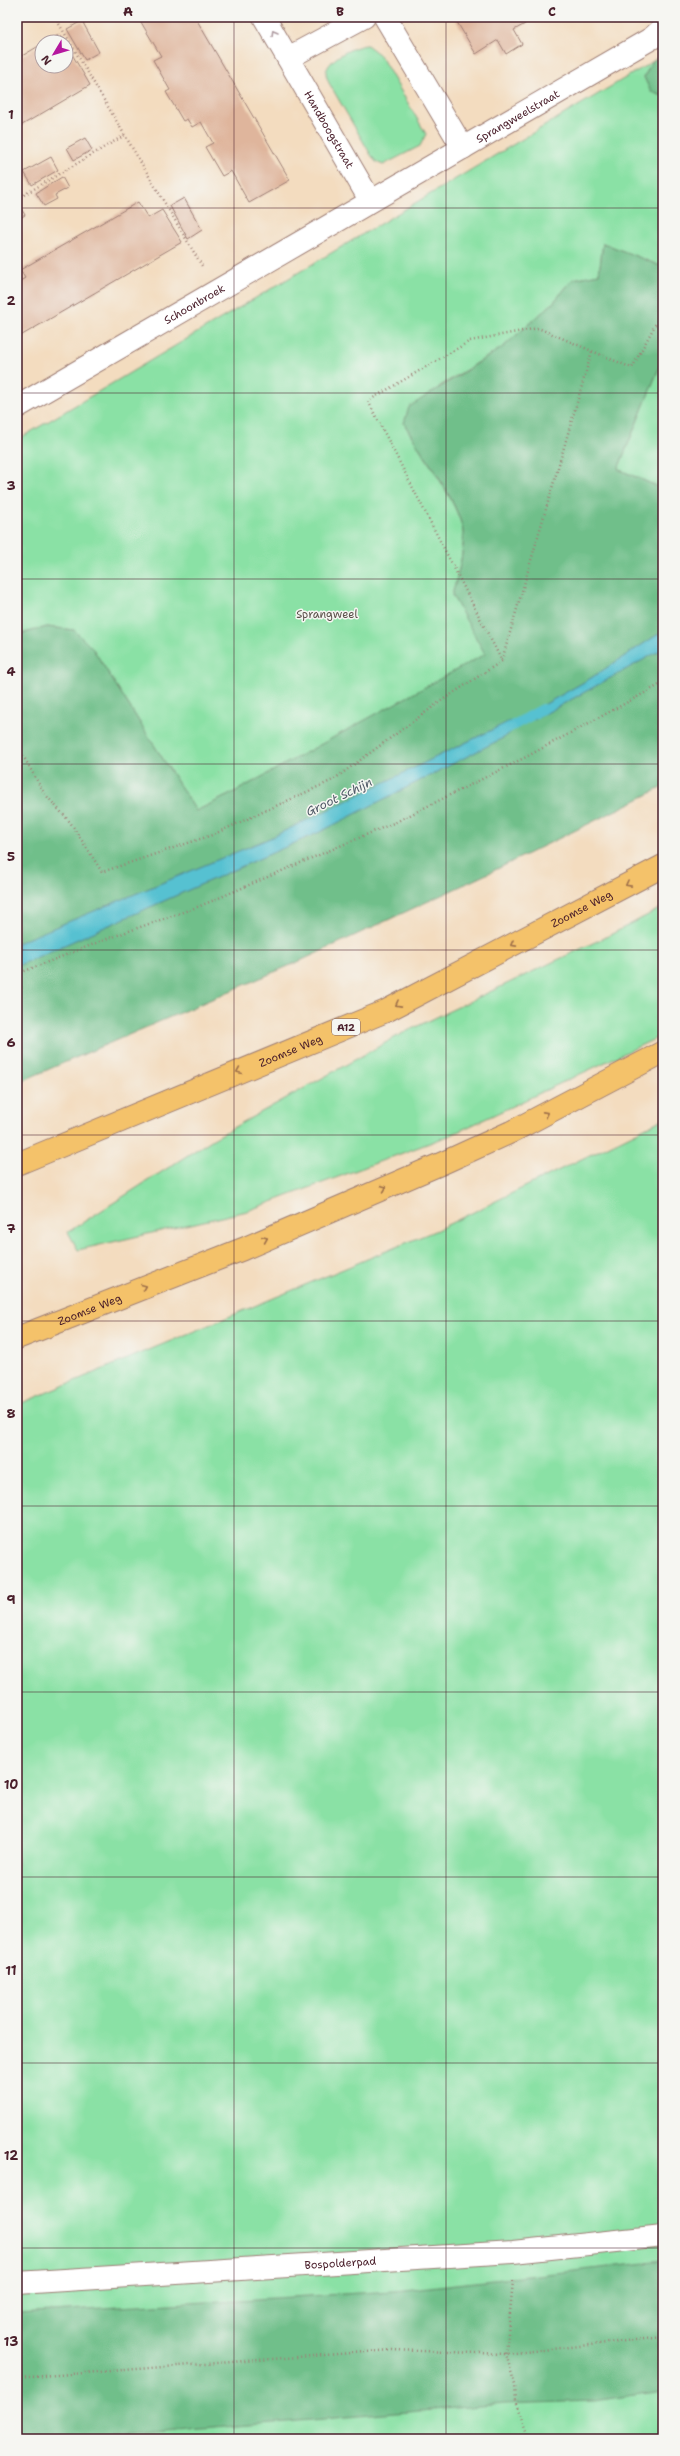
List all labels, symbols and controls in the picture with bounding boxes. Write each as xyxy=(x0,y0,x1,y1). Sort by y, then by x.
text: A xyxy=(123,3,133,20)
text: B xyxy=(336,3,344,20)
text: C xyxy=(548,3,556,20)
one-way arrow xyxy=(271,30,278,38)
north arrow xyxy=(34,34,74,74)
text: N xyxy=(38,52,55,68)
street label: Sprangweelstraat xyxy=(473,86,563,147)
street label: Handboogstraat xyxy=(300,88,357,172)
text: 1 xyxy=(8,106,14,123)
street label: Schoonbroek xyxy=(161,281,228,328)
text: 2 xyxy=(6,292,16,309)
text: 3 xyxy=(6,477,16,494)
park label: Sprangweel xyxy=(296,607,358,622)
text: 4 xyxy=(6,663,16,680)
water label: Groot Schijn xyxy=(303,774,375,820)
text: 5 xyxy=(7,848,15,865)
one-way arrow xyxy=(625,879,633,887)
street label: Zoomse Weg xyxy=(548,887,615,931)
one-way arrow xyxy=(510,939,517,947)
one-way arrow xyxy=(395,999,402,1007)
road number: A12 xyxy=(332,1019,360,1035)
street label: Zoomse Weg xyxy=(257,1031,325,1071)
text: 6 xyxy=(6,1034,16,1051)
one-way arrow xyxy=(236,1067,243,1075)
one-way arrow xyxy=(542,1111,549,1118)
one-way arrow xyxy=(380,1185,388,1193)
text: 7 xyxy=(6,1220,16,1237)
one-way arrow xyxy=(262,1236,269,1244)
one-way arrow xyxy=(141,1284,148,1292)
street label: Zoomse Weg xyxy=(56,1290,124,1329)
text: 8 xyxy=(6,1405,16,1422)
text: 9 xyxy=(6,1591,16,1608)
text: 10 xyxy=(4,1776,18,1793)
text: 11 xyxy=(5,1962,17,1979)
text: 12 xyxy=(4,2147,18,2164)
street label: Bospolderpad xyxy=(304,2254,377,2273)
text: 13 xyxy=(4,2333,18,2350)

